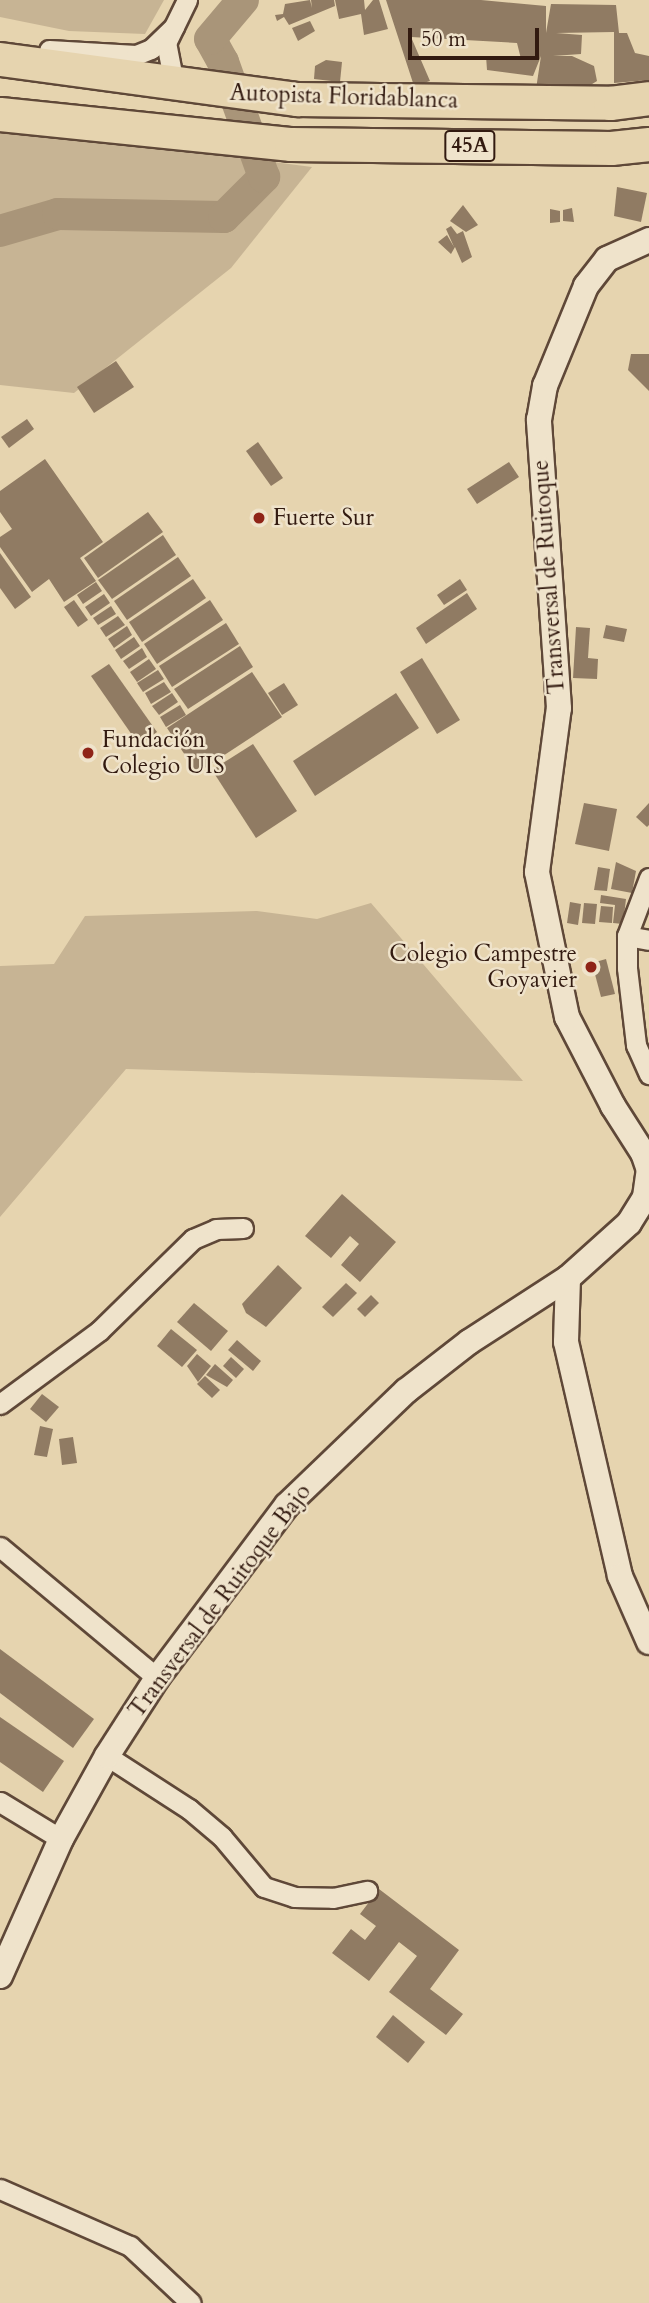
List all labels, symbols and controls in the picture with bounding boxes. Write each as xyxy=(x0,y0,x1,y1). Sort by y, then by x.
scale bar xyxy=(411,14,542,58)
text: 50 m xyxy=(421,25,466,54)
street label: Autopista Floridablanca xyxy=(229,79,459,115)
road number: 45A xyxy=(444,128,496,164)
street label: Transversal de Ruitoque xyxy=(527,459,571,695)
place label: Fuerte Sur xyxy=(273,504,374,532)
marker: Fuerte Sur xyxy=(251,510,267,526)
place label: Fundación Colegio UIS xyxy=(102,726,224,780)
marker: Fundación Colegio UIS xyxy=(80,745,96,761)
place label: Colegio Campestre Goyavier xyxy=(389,940,577,994)
marker: Colegio Campestre Goyavier xyxy=(583,959,599,975)
street label: Transversal de Ruitoque Bajo xyxy=(123,1479,317,1723)

